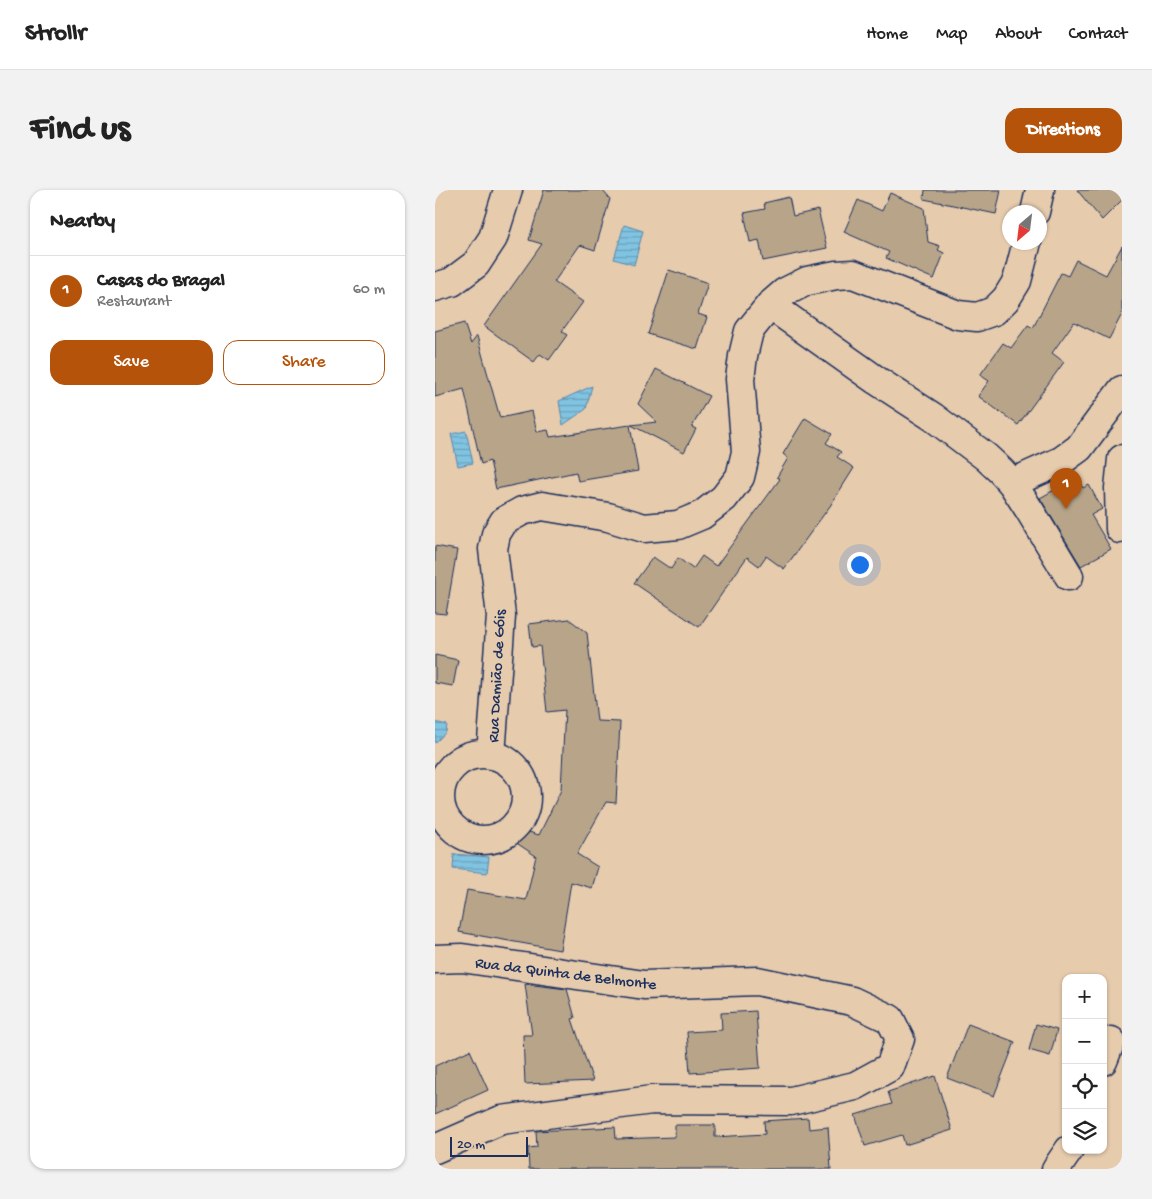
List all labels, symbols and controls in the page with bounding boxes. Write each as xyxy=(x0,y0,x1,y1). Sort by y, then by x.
text: Strollr xyxy=(25,20,86,49)
text: Home xyxy=(866,24,908,45)
text: Map xyxy=(936,24,967,45)
text: About xyxy=(995,24,1041,45)
text: Contact xyxy=(1069,24,1127,45)
button: Directions xyxy=(1005,108,1122,153)
text: Find us xyxy=(30,110,130,151)
north arrow xyxy=(1002,205,1047,250)
text: Nearby xyxy=(50,210,115,235)
text: Casas do Bragal xyxy=(97,270,225,293)
text: 1 xyxy=(63,281,69,300)
text: 60 m xyxy=(353,281,385,300)
text: Restaurant xyxy=(97,293,171,312)
button: Save xyxy=(50,340,213,385)
button: Share xyxy=(223,340,385,385)
pin: 1 xyxy=(1050,468,1082,509)
your location xyxy=(847,552,873,578)
street label: Rua Damião de Góis xyxy=(486,608,512,743)
street label: Rua da Quinta de Belmonte xyxy=(474,955,658,996)
map controls xyxy=(1062,974,1107,1154)
button: + xyxy=(1062,974,1107,1019)
button: − xyxy=(1062,1019,1107,1064)
button: locate xyxy=(1062,1064,1107,1109)
button: layers xyxy=(1062,1109,1107,1154)
scale bar xyxy=(450,1134,527,1157)
text: 20 m xyxy=(457,1137,485,1154)

